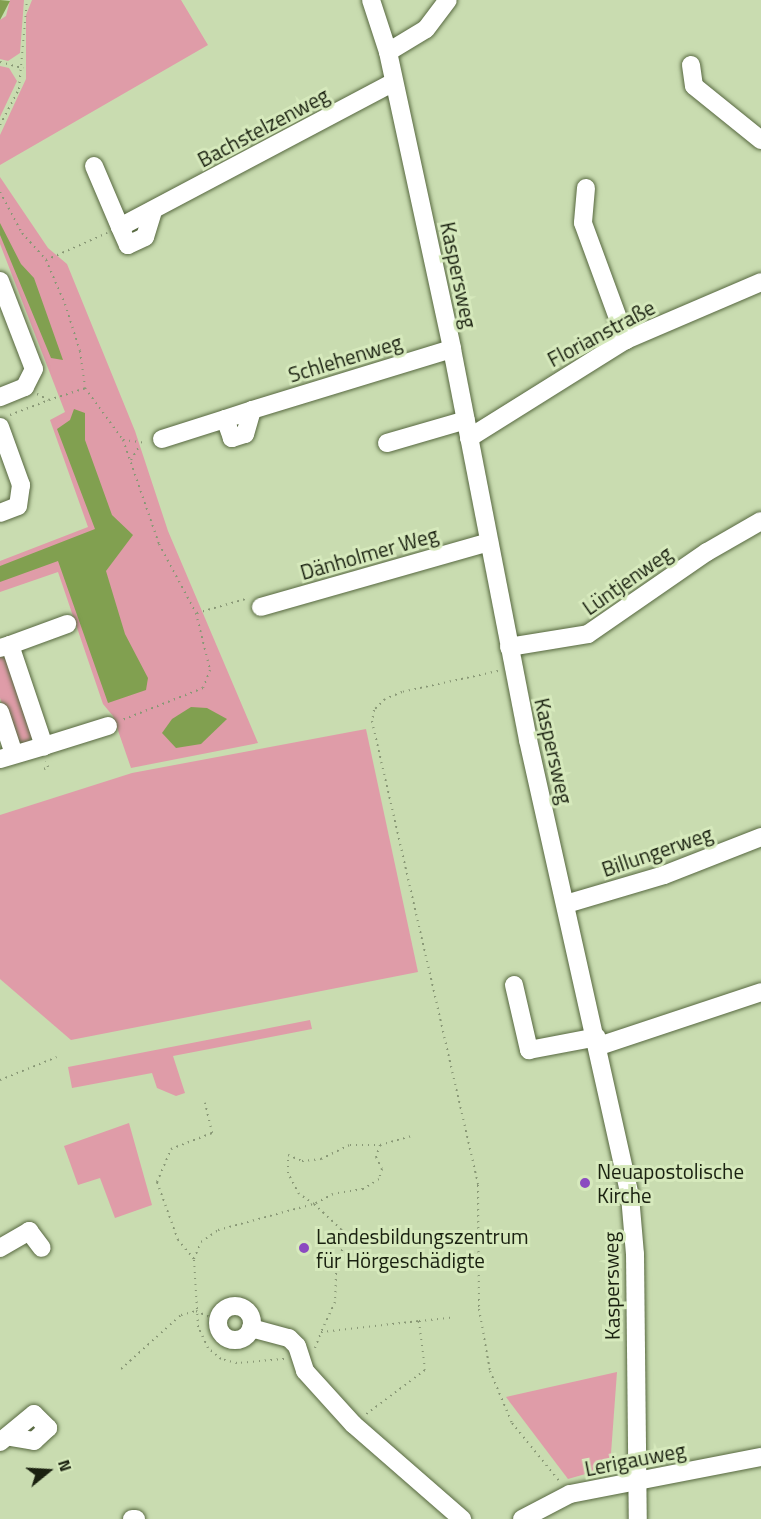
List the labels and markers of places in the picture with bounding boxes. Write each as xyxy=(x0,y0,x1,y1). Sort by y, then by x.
place label: Neuapostolische Kirche xyxy=(597,1158,744,1208)
marker: Neuapostolische Kirche xyxy=(578,1176,592,1190)
place label: Landesbildungszentrum für Hörgeschädigte xyxy=(316,1223,529,1273)
marker: Landesbildungszentrum für Hörgeschädigte xyxy=(297,1241,311,1255)

